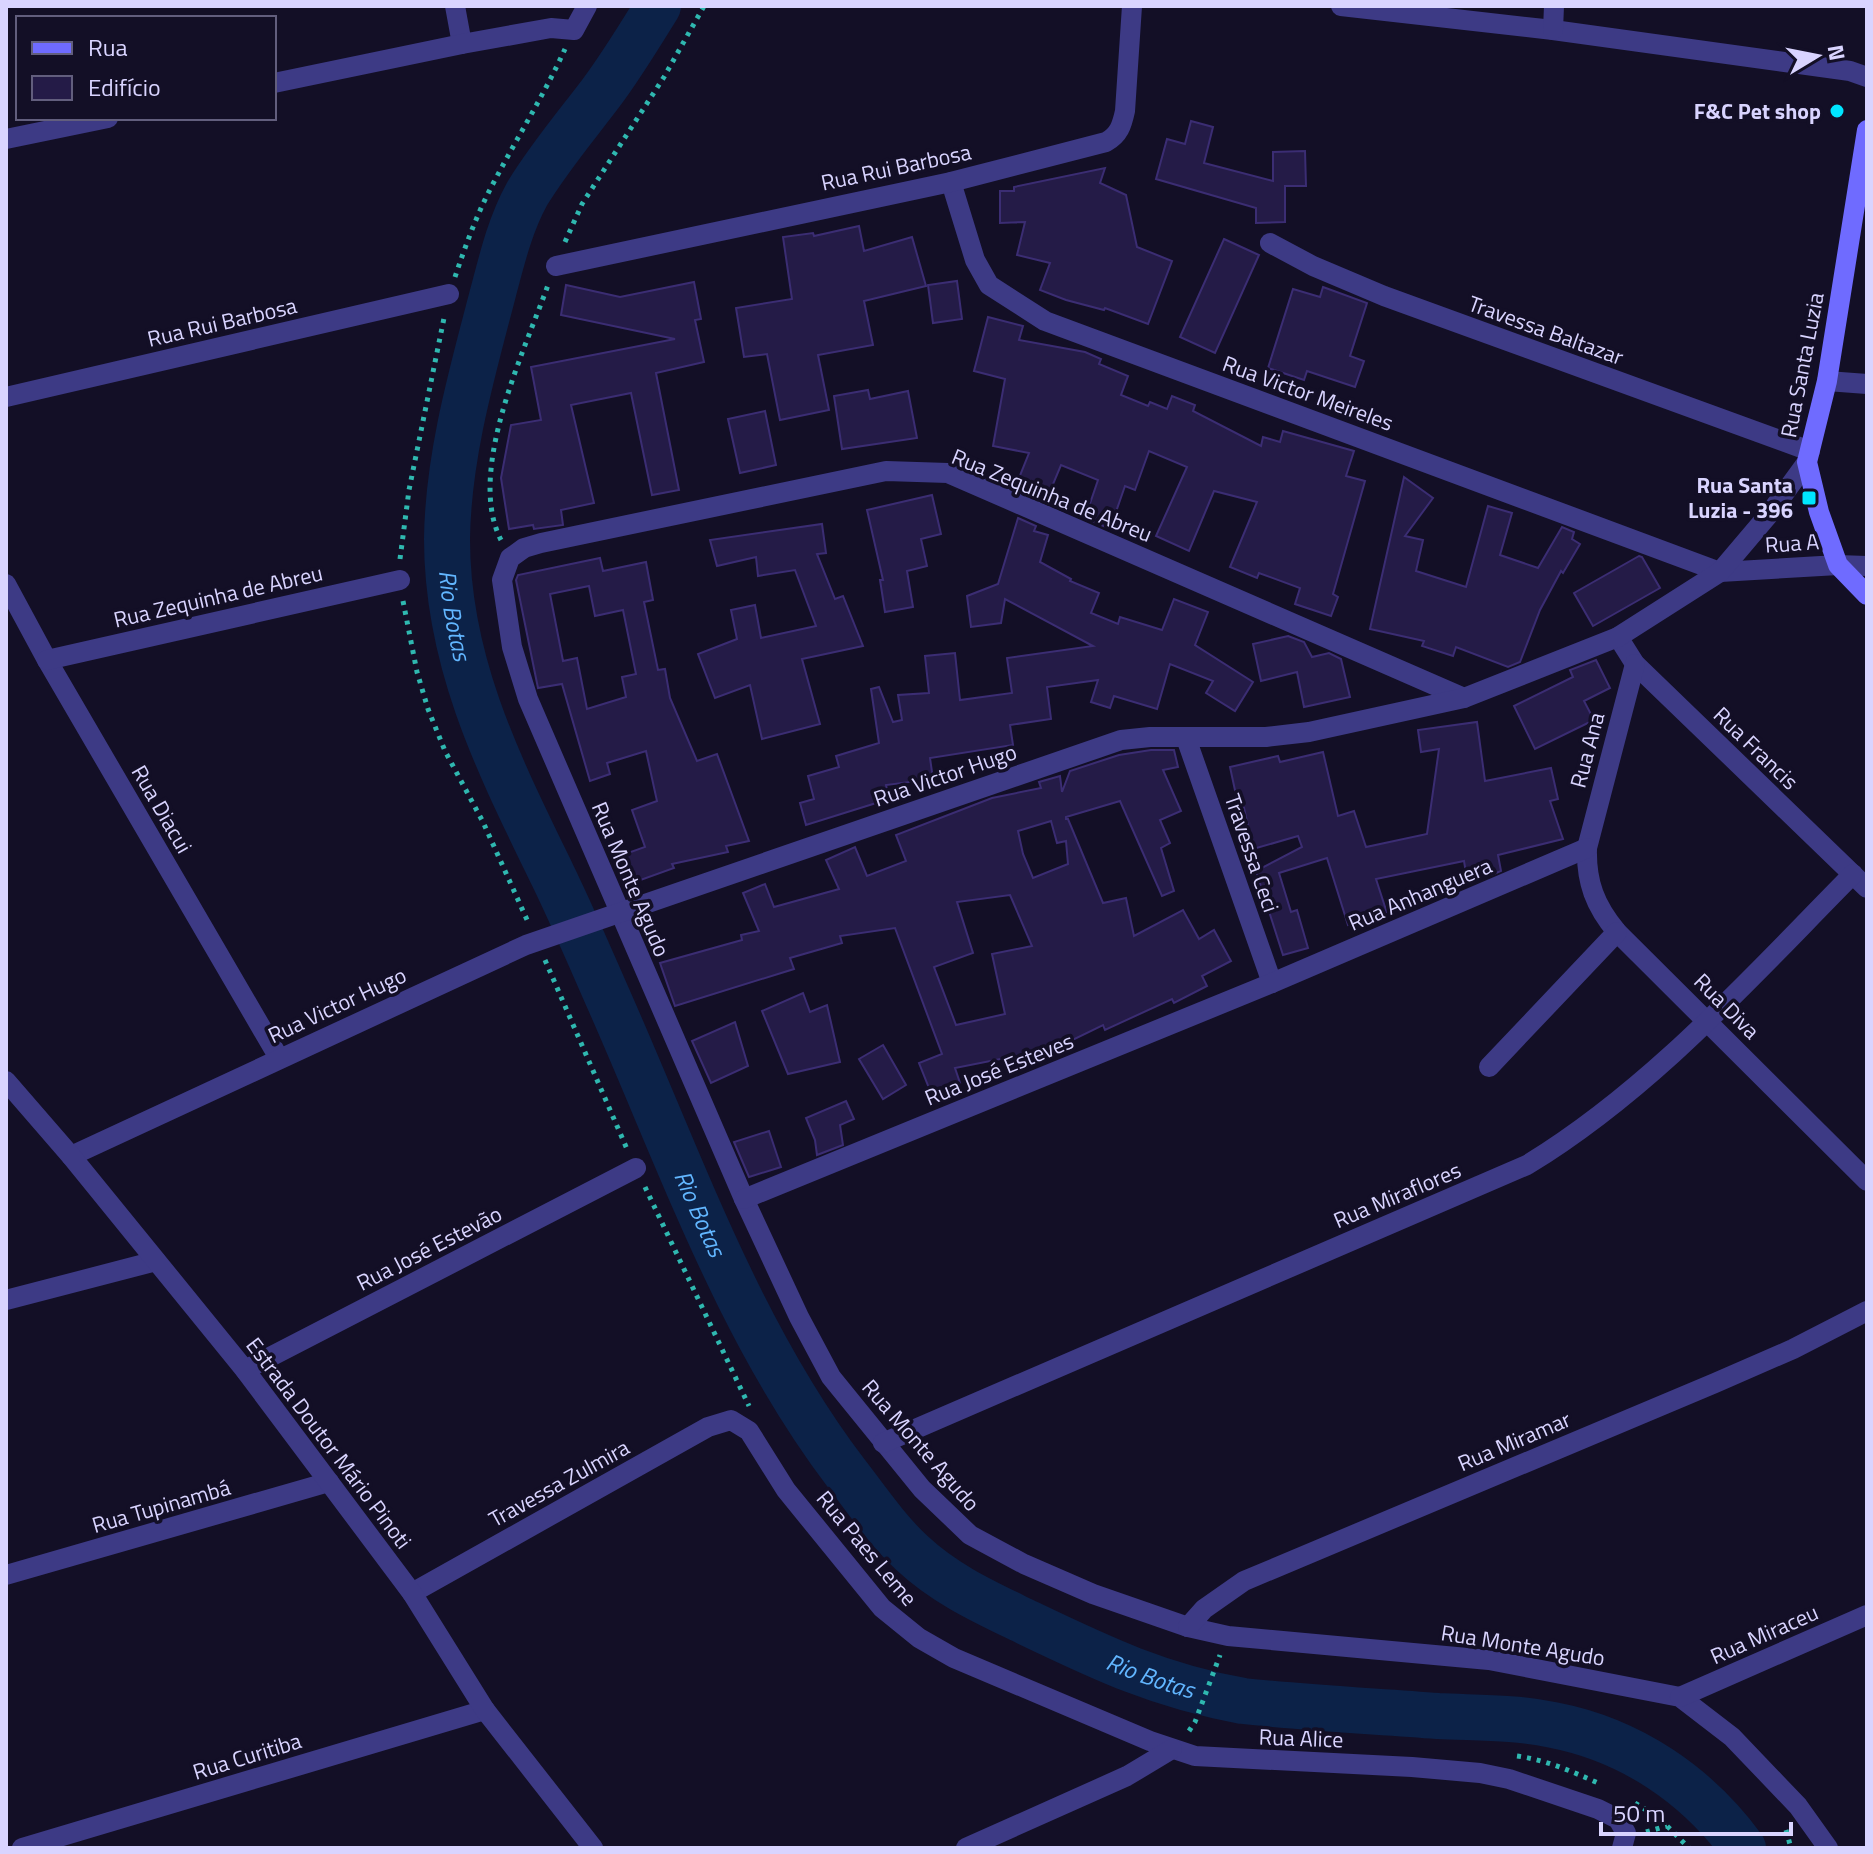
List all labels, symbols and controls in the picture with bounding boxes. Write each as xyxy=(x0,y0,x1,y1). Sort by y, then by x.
legend xyxy=(16,16,276,120)
north arrow xyxy=(1777,16,1857,96)
text: Rua xyxy=(88,29,127,65)
text: N xyxy=(1819,42,1855,63)
text: Edifício xyxy=(88,69,161,105)
place label: F&C Pet shop xyxy=(1694,94,1821,128)
marker: F&C Pet shop xyxy=(1828,102,1846,120)
street label: Rua Rui Barbosa xyxy=(818,135,974,199)
street label: Travessa Baltazar xyxy=(1464,286,1629,374)
street label: Rua Rui Barbosa xyxy=(144,288,300,356)
street label: Rua Santa Luzia xyxy=(1771,289,1833,441)
street label: Rua Victor Meireles xyxy=(1218,346,1398,440)
street label: Rua Zequinha de Abreu xyxy=(947,439,1157,551)
place label: Rua Santa Luzia - 396 xyxy=(1688,468,1793,527)
marker: Rua Santa Luzia - 396 xyxy=(1800,489,1818,507)
street label: Rua A xyxy=(1764,524,1820,562)
street label: Rua Zequinha de Abreu xyxy=(110,555,326,637)
water label: Rio Botas xyxy=(430,569,481,666)
street label: Rua Francis xyxy=(1706,699,1806,797)
street label: Rua Ana xyxy=(1561,708,1613,792)
street label: Rua Victor Hugo xyxy=(869,735,1021,815)
street label: Rua Diacui xyxy=(123,758,201,860)
street label: Travessa Ceci xyxy=(1216,789,1288,917)
street label: Rua Monte Agudo xyxy=(583,796,679,962)
street label: Rua Anhanguera xyxy=(1343,848,1497,940)
street label: Rua Victor Hugo xyxy=(262,958,412,1052)
street label: Rua Diva xyxy=(1686,965,1768,1047)
street label: Rua José Esteves xyxy=(919,1024,1079,1114)
street label: Rua Miraflores xyxy=(1328,1153,1466,1237)
water label: Rio Botas xyxy=(665,1164,736,1264)
street label: Rua José Estevão xyxy=(350,1197,508,1299)
street label: Estrada Doutor Mário Pinoti xyxy=(238,1330,420,1556)
street label: Rua Monte Agudo xyxy=(854,1371,988,1519)
street label: Rua Miramar xyxy=(1452,1402,1576,1480)
street label: Travessa Zulmira xyxy=(482,1430,636,1536)
street label: Rua Tupinambá xyxy=(88,1470,234,1542)
street label: Rua Paes Leme xyxy=(808,1483,926,1613)
street label: Rua Miraceu xyxy=(1704,1595,1824,1673)
street label: Rua Monte Agudo xyxy=(1439,1615,1607,1675)
water label: Rio Botas xyxy=(1101,1643,1200,1708)
street label: Rua Alice xyxy=(1258,1720,1344,1756)
street label: Rua Curitiba xyxy=(188,1723,306,1789)
scale bar xyxy=(1601,1786,1791,1836)
text: 50 m xyxy=(1613,1795,1665,1831)

